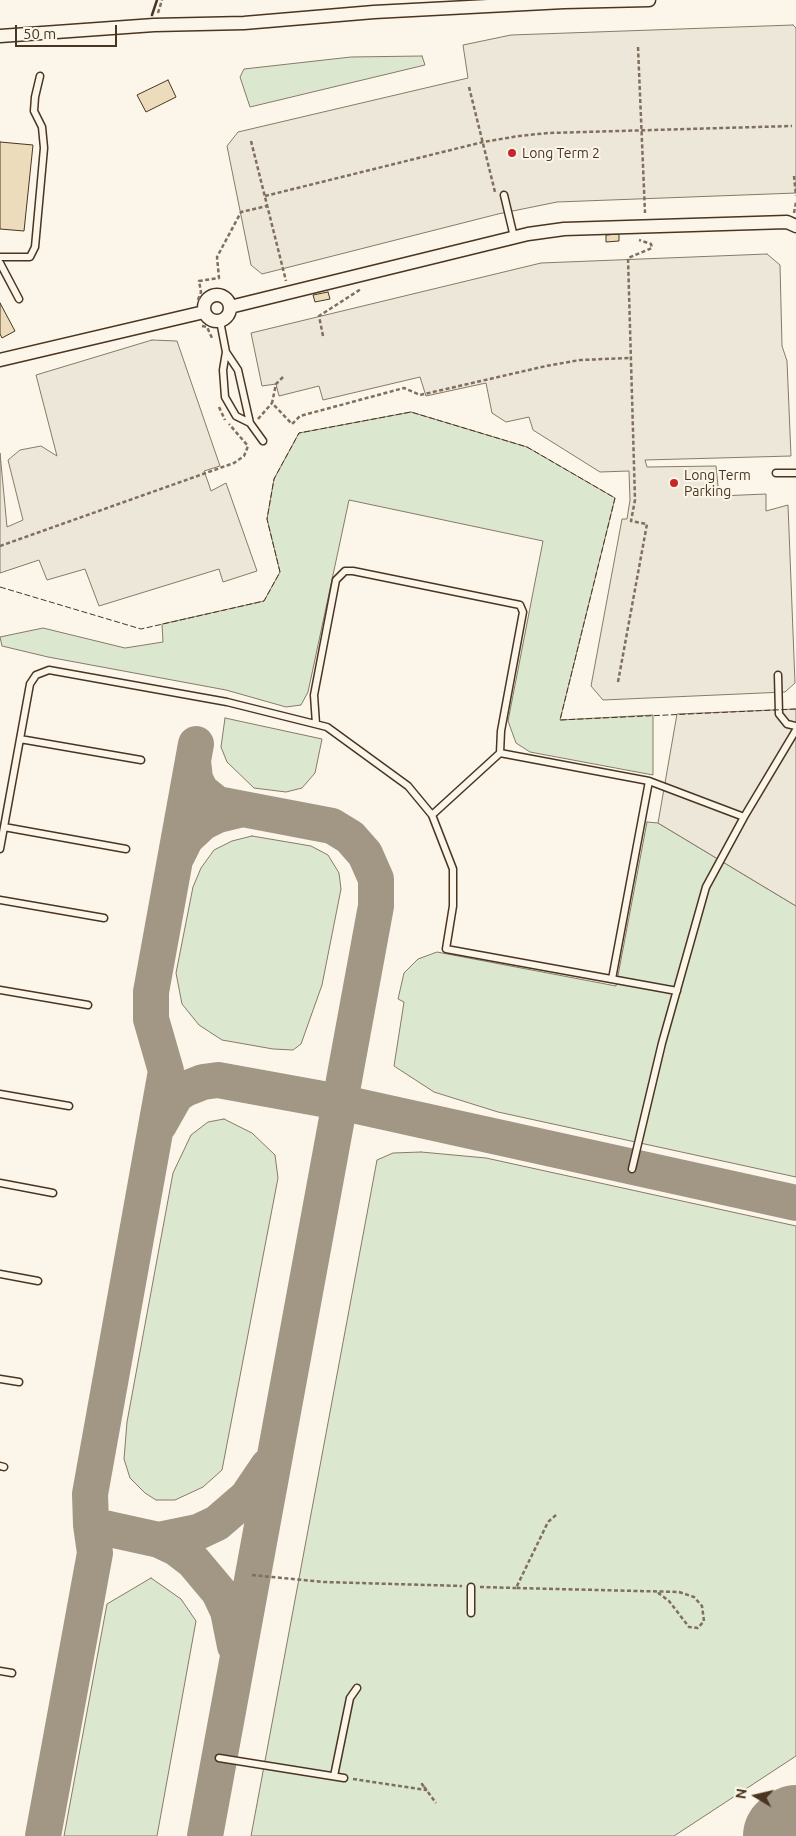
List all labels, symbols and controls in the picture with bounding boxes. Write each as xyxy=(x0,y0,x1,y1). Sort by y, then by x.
scale bar xyxy=(18,15,120,47)
text: 50 m xyxy=(23,25,56,42)
place label: Long Term 2 xyxy=(522,145,600,161)
marker: Long Term 2 xyxy=(506,147,518,159)
place label: Long Term Parking xyxy=(684,467,751,500)
marker: Long Term Parking xyxy=(668,477,680,489)
north arrow xyxy=(731,1771,781,1821)
text: N xyxy=(732,1787,750,1800)

